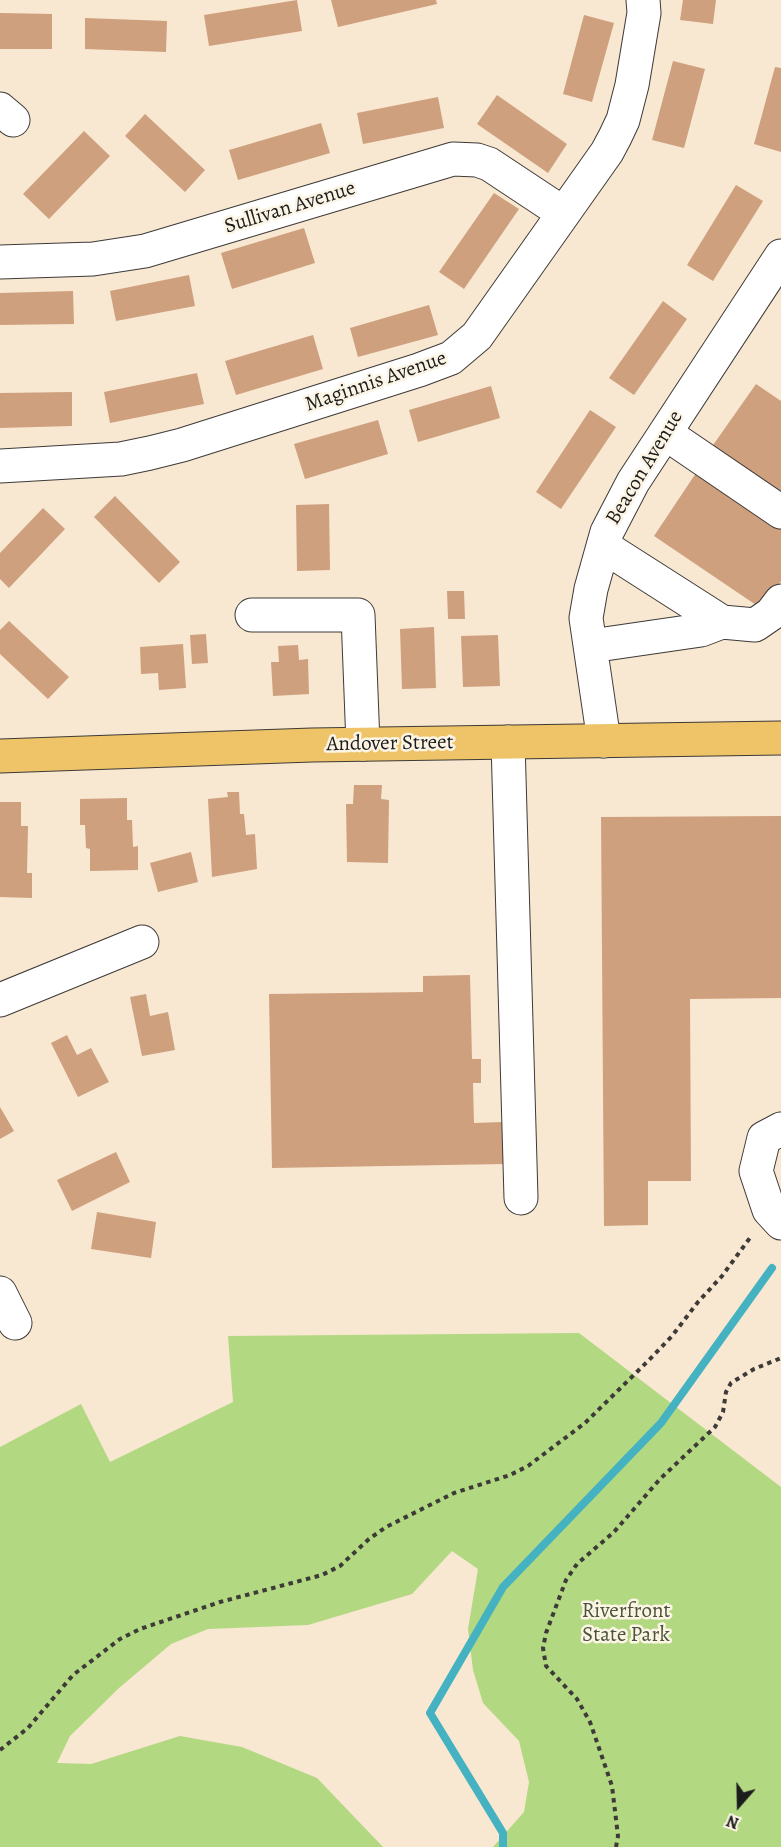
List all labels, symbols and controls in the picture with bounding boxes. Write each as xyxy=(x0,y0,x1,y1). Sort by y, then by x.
street label: Sullivan Avenue xyxy=(221,176,359,240)
street label: Maginnis Avenue xyxy=(302,346,450,418)
street label: Beacon Avenue xyxy=(601,406,689,530)
street label: Andover Street xyxy=(326,730,454,758)
park label: Riverfront State Park xyxy=(582,1599,670,1649)
north arrow xyxy=(709,1775,769,1835)
text: N xyxy=(724,1810,742,1834)

